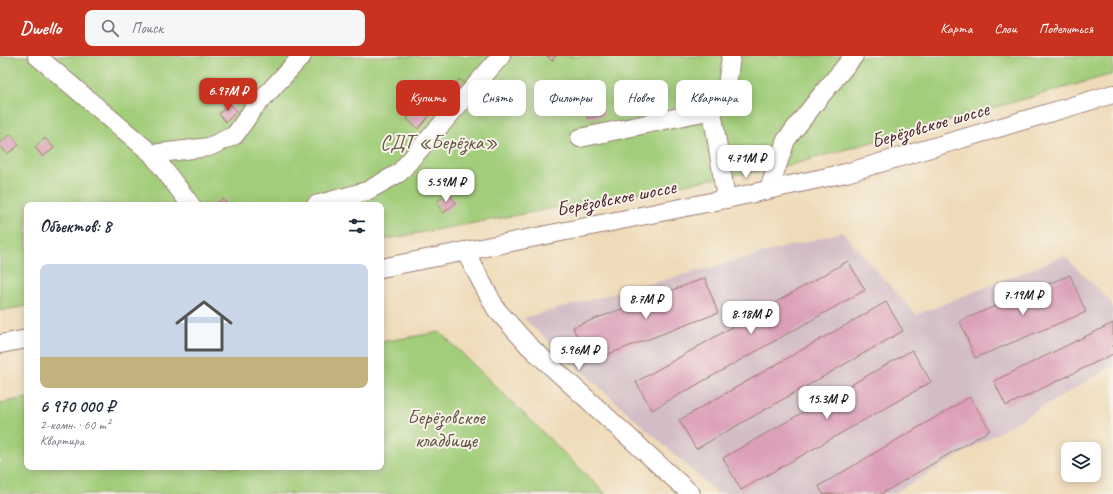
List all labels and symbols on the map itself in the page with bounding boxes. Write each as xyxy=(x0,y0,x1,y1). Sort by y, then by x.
pin: 6.97M ₽ xyxy=(191,78,265,112)
street label: Берёзовское шоссе xyxy=(868,96,993,155)
park label: СДТ «Берёзка» xyxy=(380,130,498,156)
pin: 4.71M ₽ xyxy=(709,145,783,179)
pin: 5.59M ₽ xyxy=(409,169,483,203)
street label: Берёзовское шоссе xyxy=(554,174,679,223)
pin: 7.19M ₽ xyxy=(986,282,1060,316)
pin: 8.7M ₽ xyxy=(613,286,679,320)
pin: 8.18M ₽ xyxy=(714,301,788,335)
pin: 5.96M ₽ xyxy=(542,337,616,371)
pin: 15.3M ₽ xyxy=(790,386,864,420)
park label: Берёзовское кладбище xyxy=(407,405,486,453)

